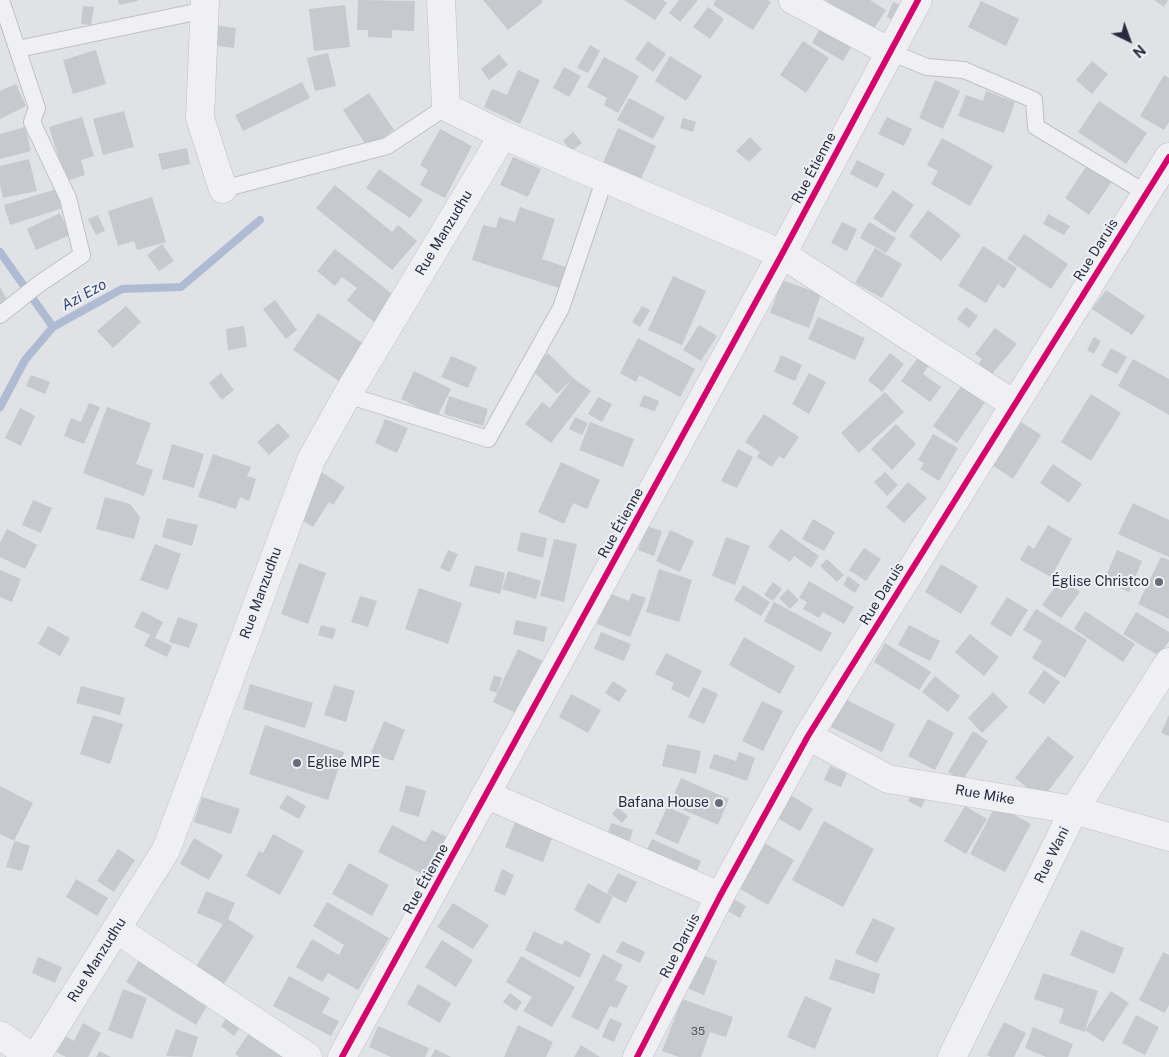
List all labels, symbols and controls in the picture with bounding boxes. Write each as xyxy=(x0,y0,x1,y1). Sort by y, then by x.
north arrow xyxy=(1104,15,1154,65)
text: N xyxy=(1130,42,1148,61)
street label: Rue Étienne xyxy=(788,130,840,206)
street label: Rue Manzudhu xyxy=(412,187,476,279)
street label: Rue Daruis xyxy=(1070,216,1122,284)
water label: Azi Ezo xyxy=(58,275,110,315)
street label: Rue Étienne xyxy=(595,485,647,561)
street label: Rue Manzudhu xyxy=(237,545,285,641)
street label: Rue Daruis xyxy=(856,560,908,628)
place label: Église Christco xyxy=(1051,574,1149,590)
marker: Église Christco xyxy=(1153,576,1165,588)
place label: Eglise MPE xyxy=(307,755,380,771)
marker: Eglise MPE xyxy=(291,757,303,769)
street label: Rue Mike xyxy=(954,781,1016,809)
place label: Bafana House xyxy=(618,795,709,811)
marker: Bafana House xyxy=(713,797,725,809)
street label: Rue Wani xyxy=(1031,824,1073,886)
street label: Rue Étienne xyxy=(400,841,452,917)
street label: Rue Daruis xyxy=(657,911,703,981)
street label: Rue Manzudhu xyxy=(64,915,130,1005)
house number: 35 xyxy=(691,1025,705,1039)

